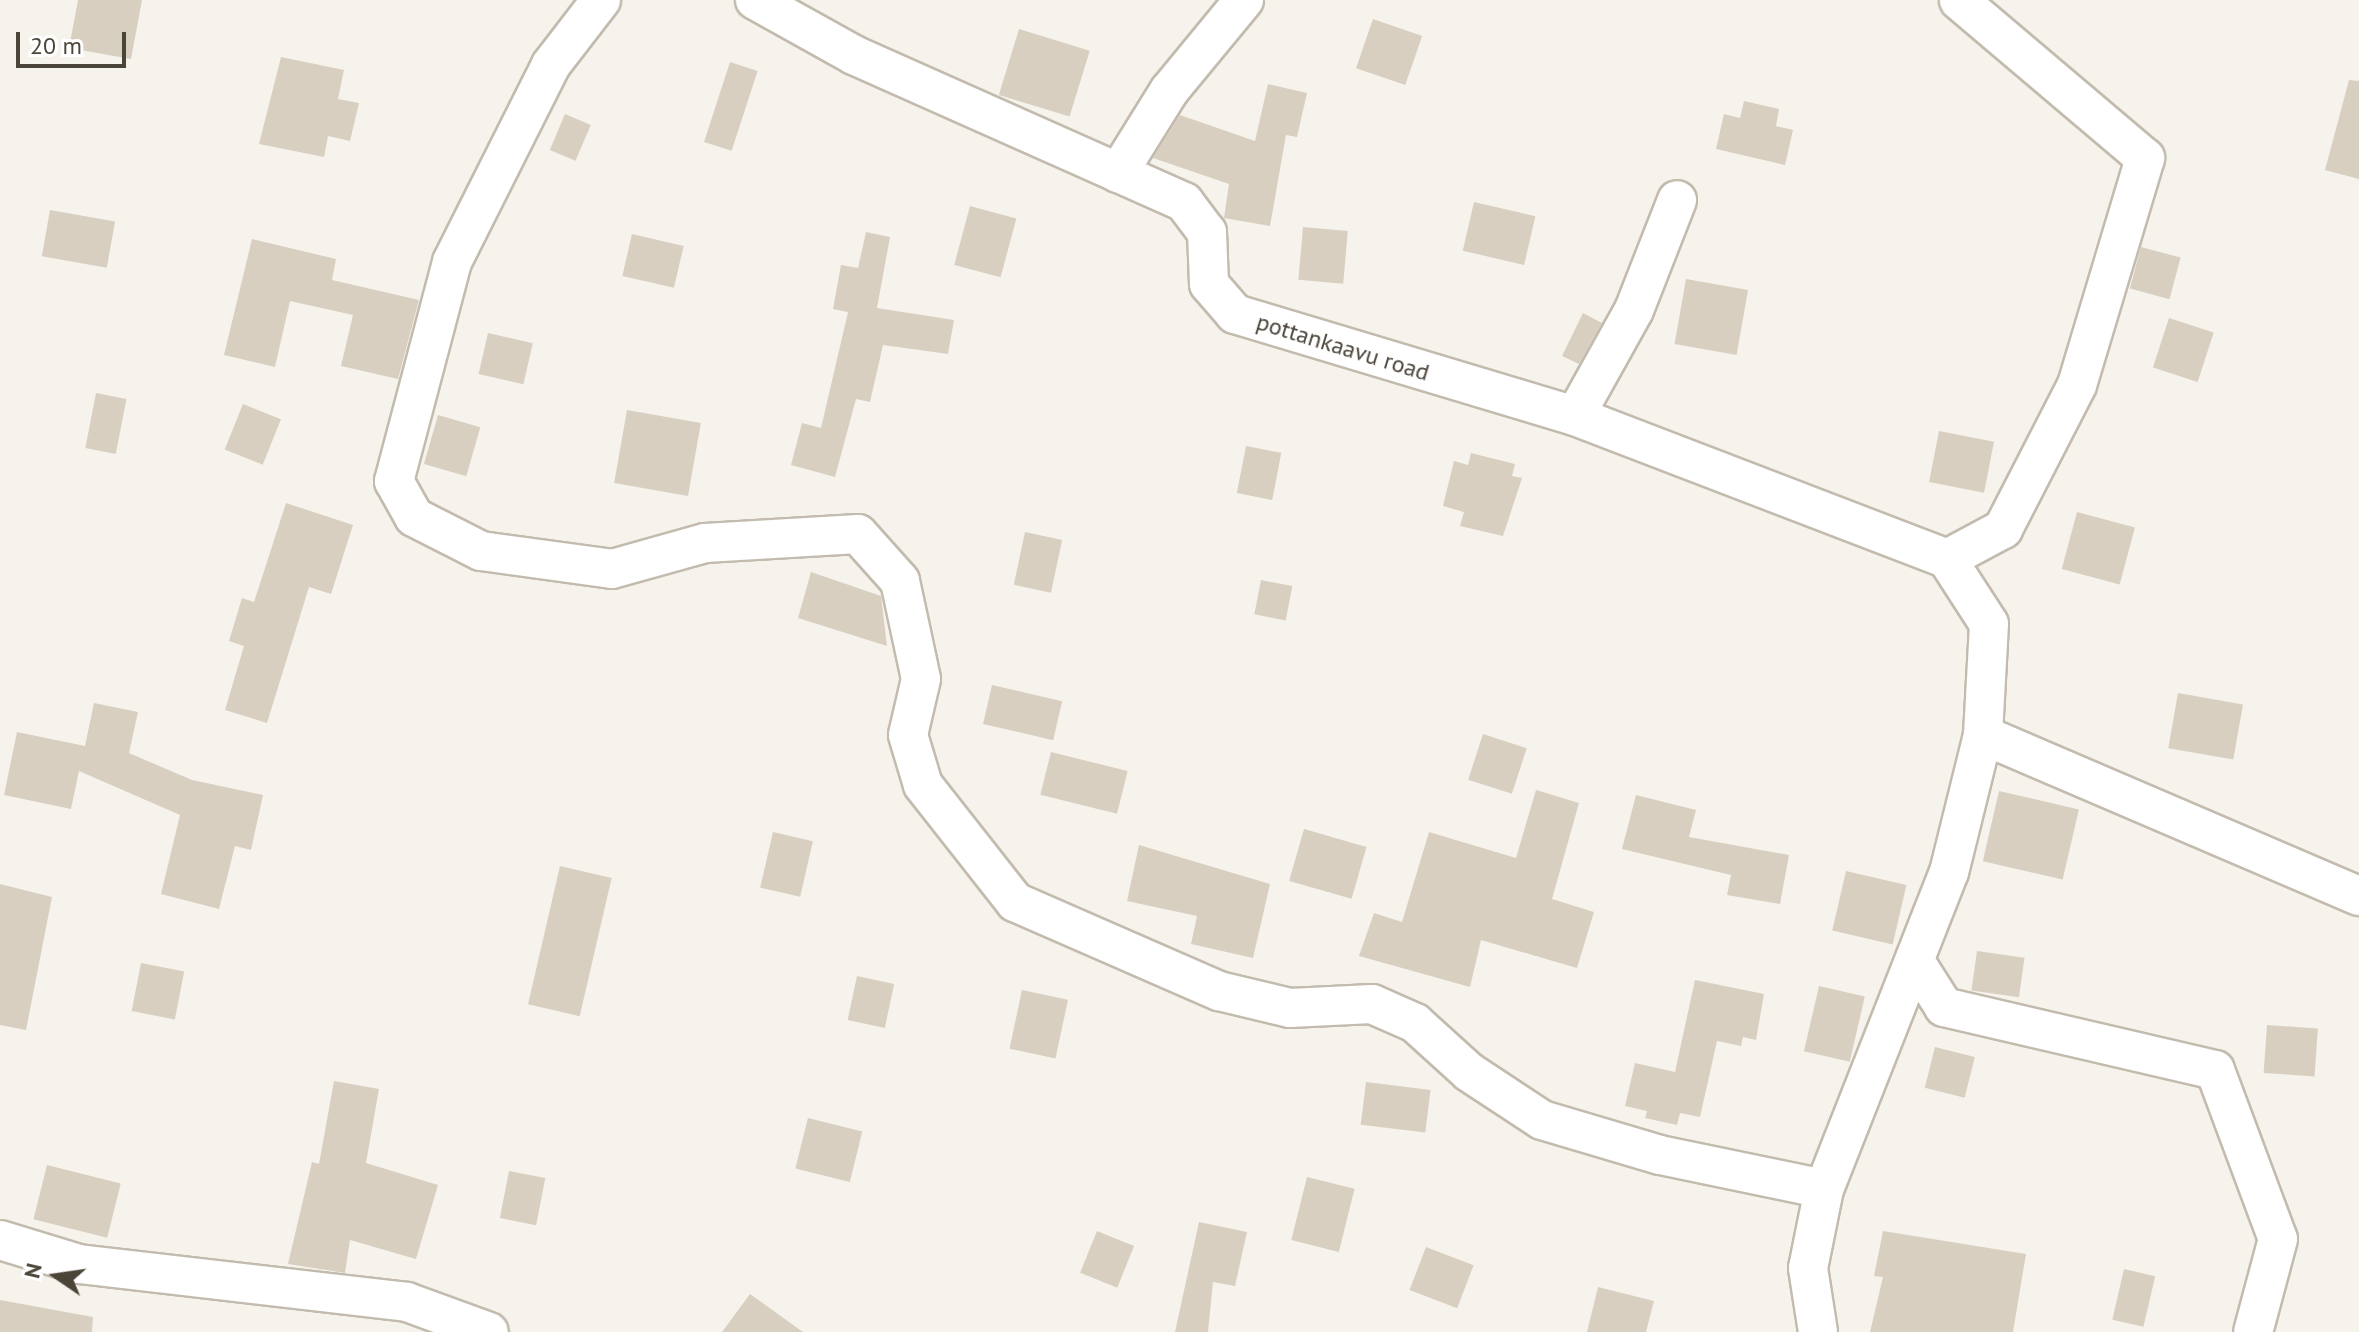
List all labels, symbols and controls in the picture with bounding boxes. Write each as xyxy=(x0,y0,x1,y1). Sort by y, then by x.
scale bar xyxy=(20,16,130,66)
text: 20 m xyxy=(30,30,82,61)
street label: pottankaavu road xyxy=(1253,307,1433,387)
north arrow xyxy=(16,1236,96,1316)
text: N xyxy=(17,1260,48,1281)

